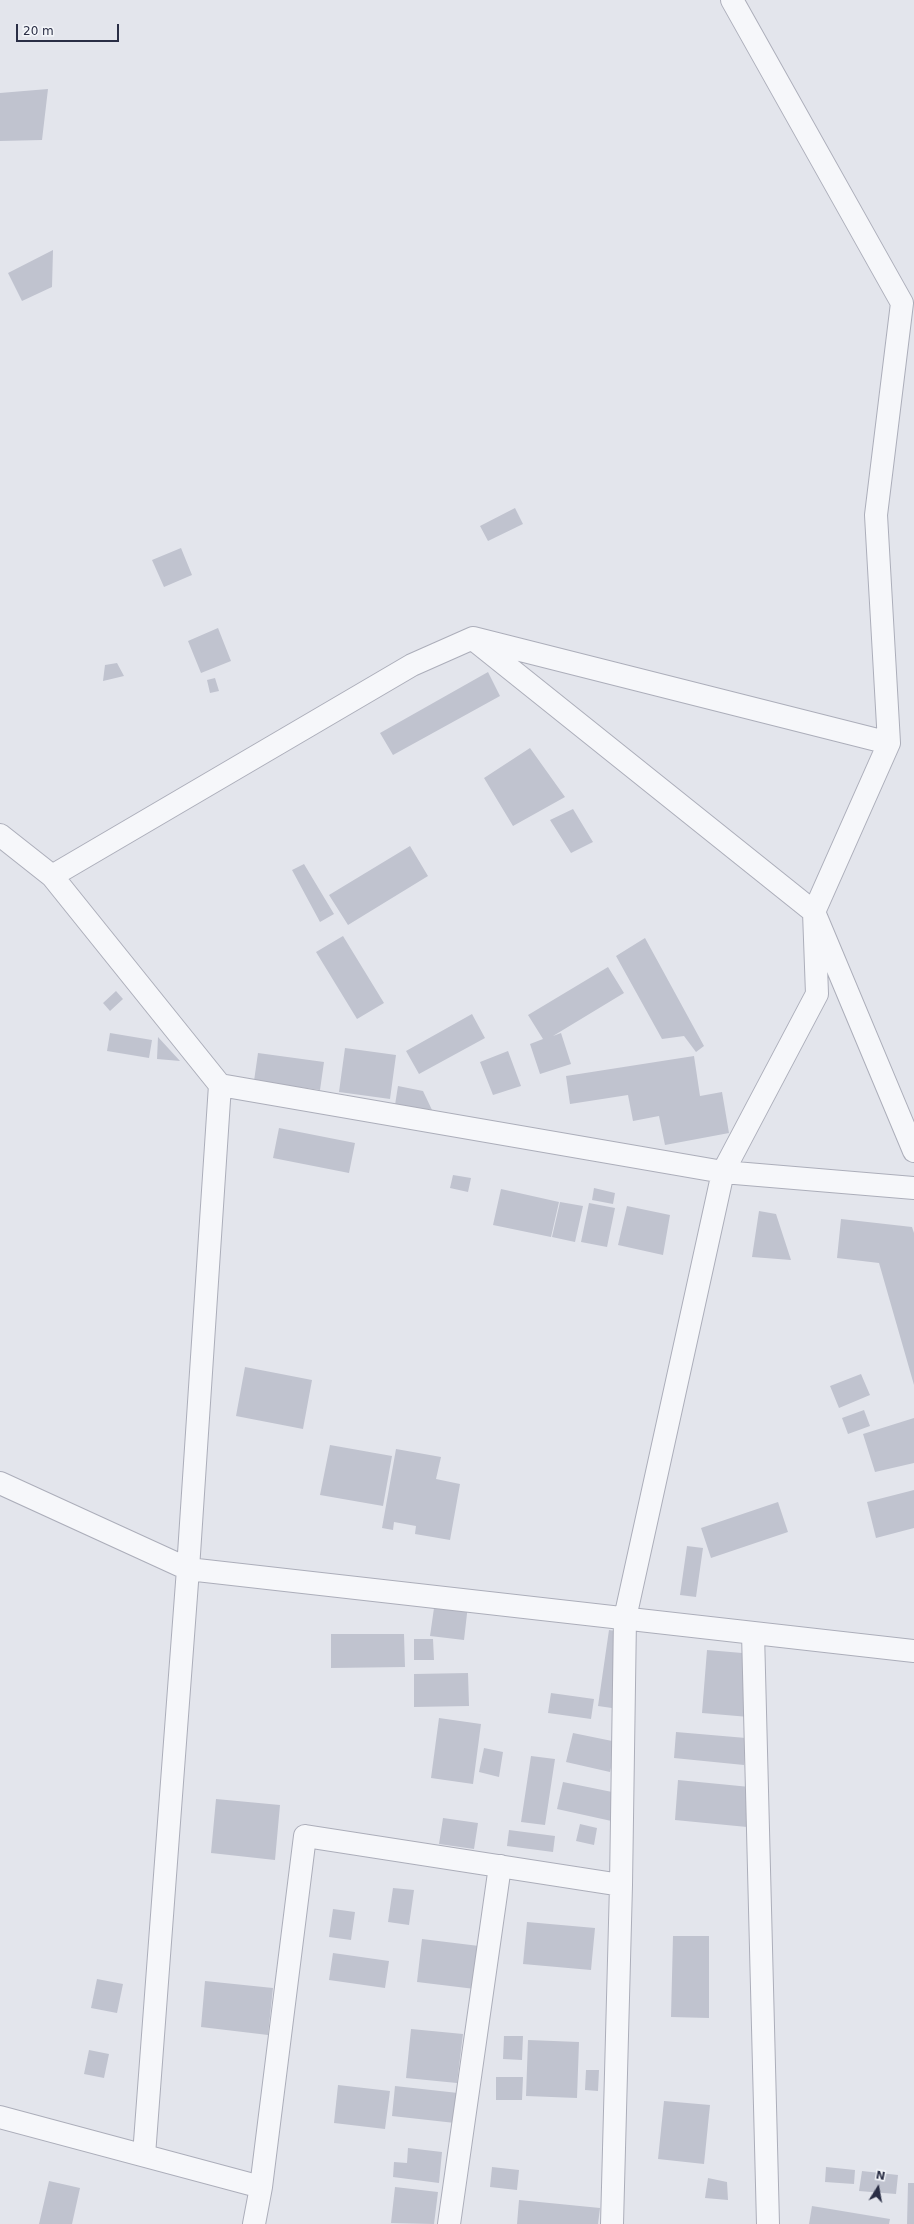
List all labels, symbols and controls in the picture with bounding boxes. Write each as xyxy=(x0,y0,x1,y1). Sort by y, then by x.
scale bar xyxy=(18,16,121,42)
text: 20 m xyxy=(23,24,54,38)
north arrow xyxy=(858,2168,898,2208)
text: N xyxy=(875,2168,886,2183)

